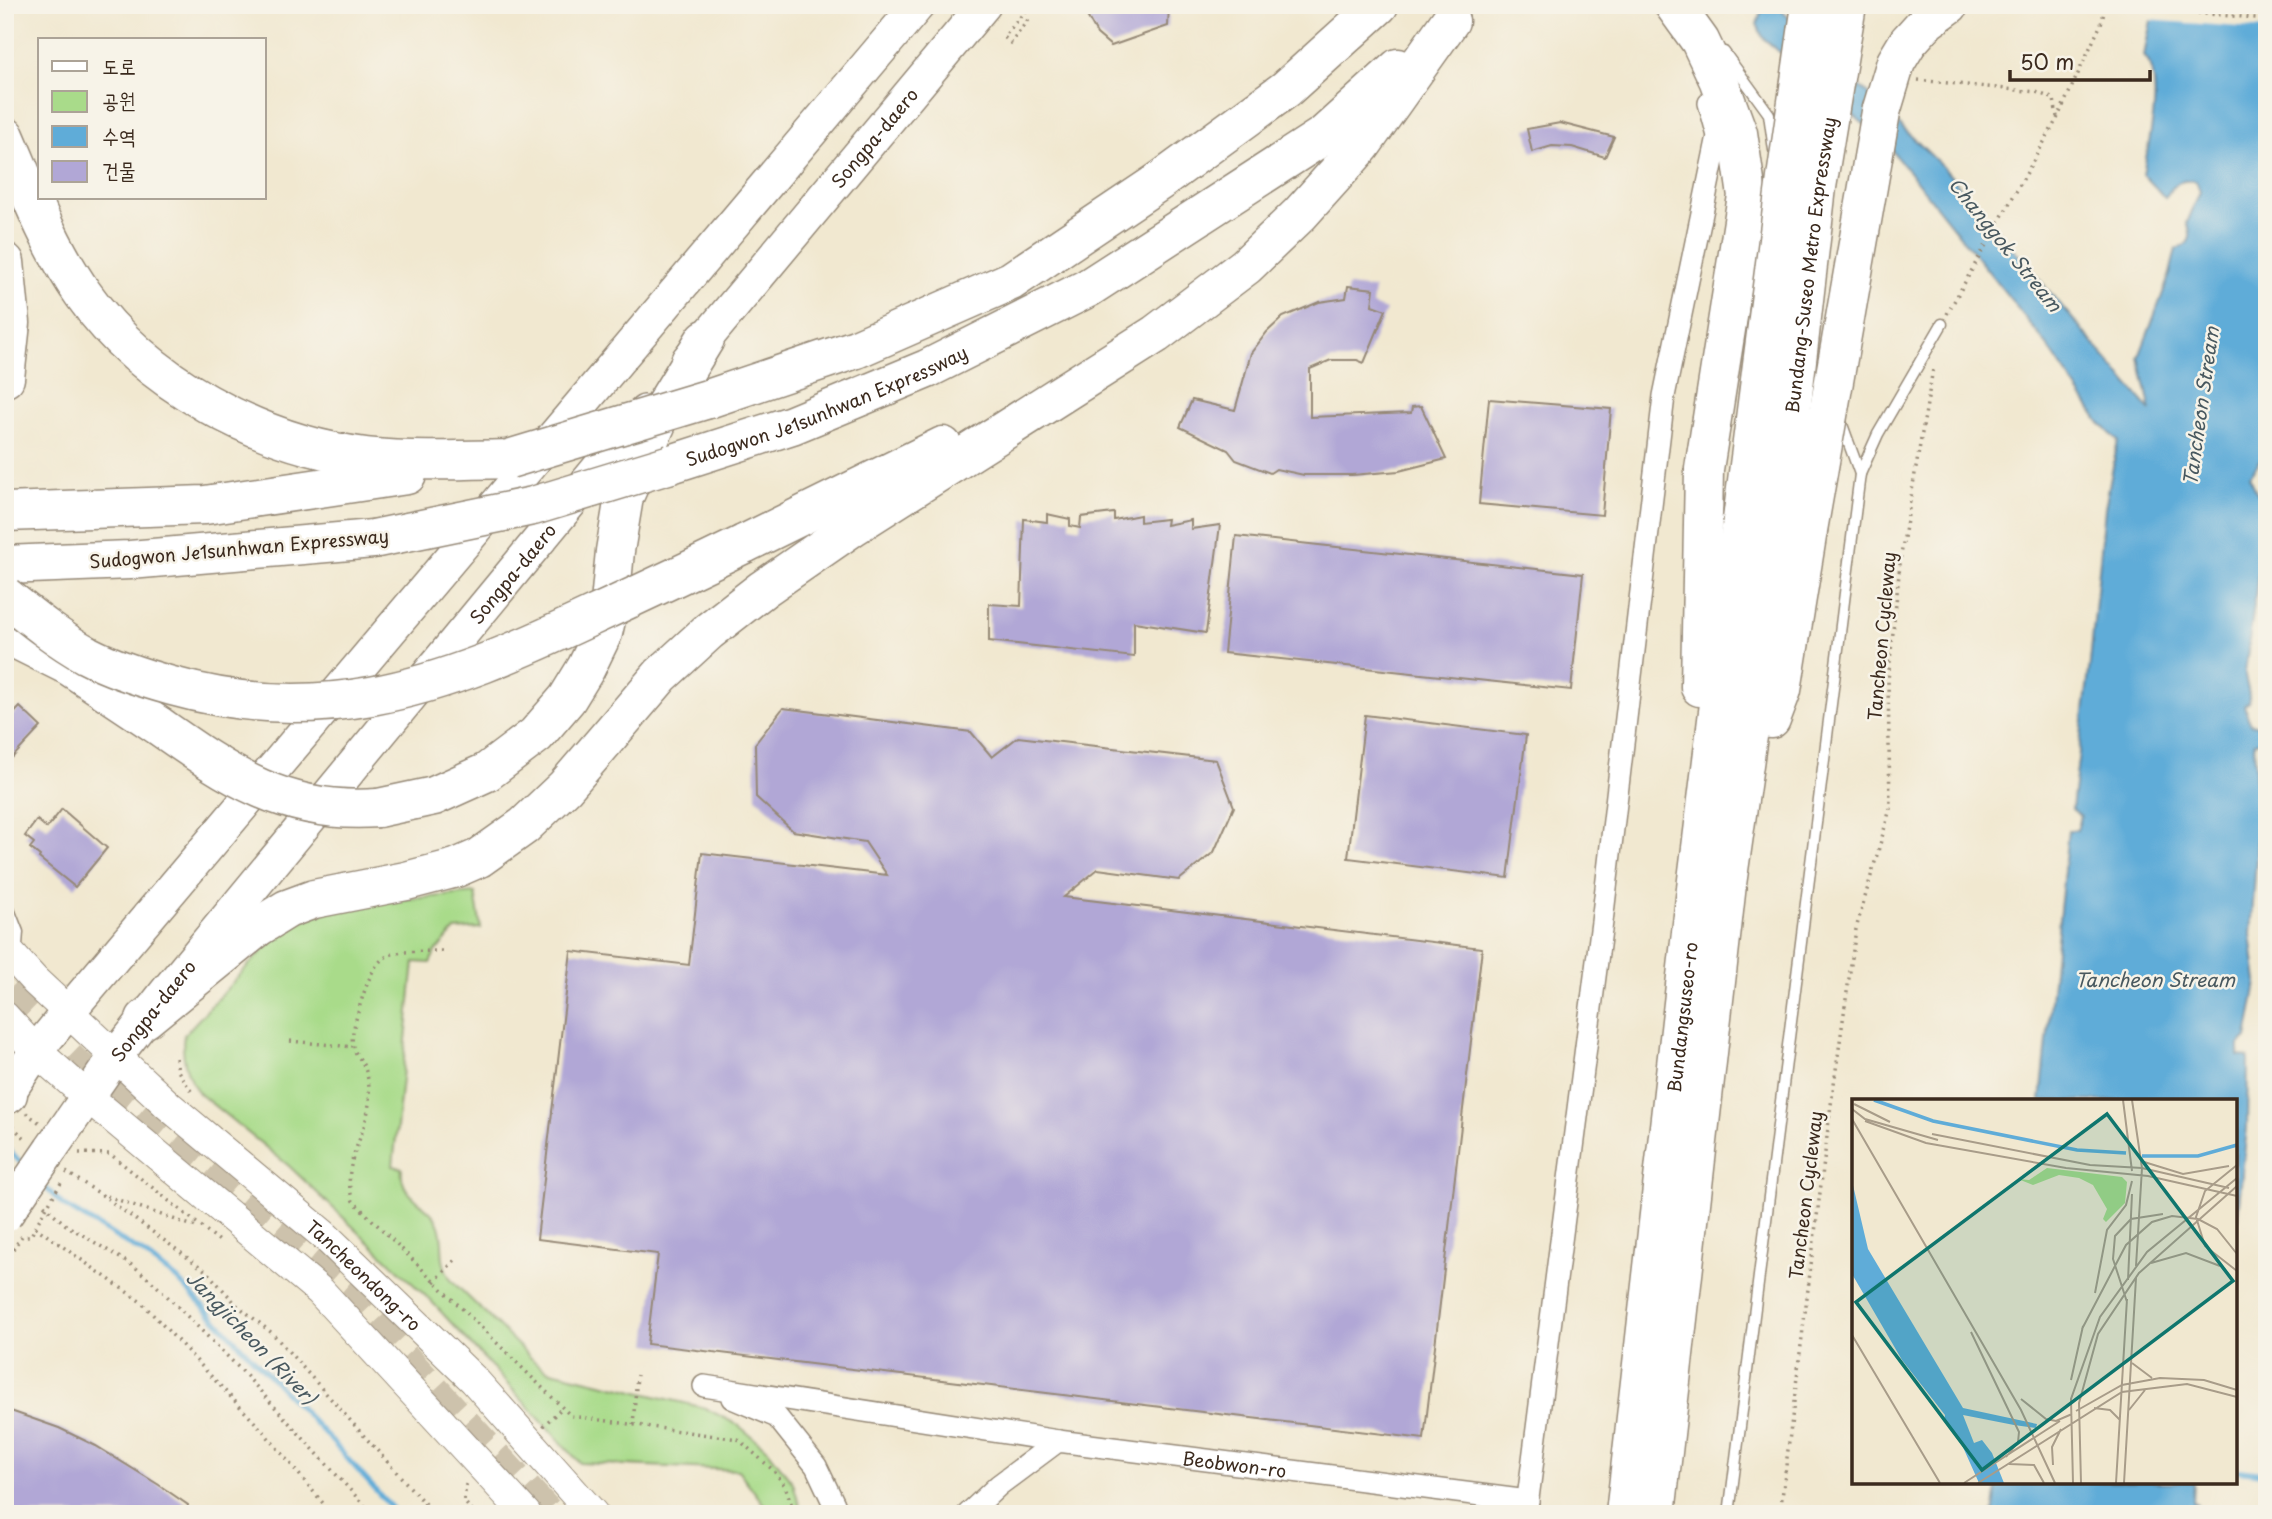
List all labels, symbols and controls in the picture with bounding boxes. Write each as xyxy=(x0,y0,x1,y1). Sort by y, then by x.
legend xyxy=(38,38,266,200)
scale bar xyxy=(2010,38,2150,82)
text: 50 m xyxy=(2020,45,2074,77)
text: 도로 xyxy=(102,49,136,81)
street label: Songpa-daero xyxy=(824,81,924,193)
text: 공원 xyxy=(102,83,136,115)
street label: Bundang-Suseo Metro Expressway xyxy=(1778,115,1842,415)
text: 수역 xyxy=(102,119,136,151)
text: 건물 xyxy=(102,153,136,185)
water label: Changgok Stream xyxy=(1943,171,2070,318)
water label: Tancheon Stream xyxy=(2175,324,2225,487)
street label: Sudogwon Je1sunhwan Expressway xyxy=(682,338,971,472)
street label: Songpa-daero xyxy=(462,517,562,629)
street label: Sudogwon Je1sunhwan Expressway xyxy=(88,521,390,575)
street label: Tancheon Cycleway xyxy=(1860,550,1902,722)
street label: Bundangsuseo-ro xyxy=(1659,940,1703,1094)
street label: Songpa-daero xyxy=(103,953,201,1067)
water label: Tancheon Stream xyxy=(2075,965,2236,993)
inset map xyxy=(1852,1099,2237,1484)
street label: Tancheon Cycleway xyxy=(1781,1109,1829,1281)
street label: Tancheondong-ro xyxy=(301,1213,428,1336)
water label: Jangjicheon (River) xyxy=(181,1264,325,1411)
street label: Beobwon-ro xyxy=(1181,1444,1288,1484)

